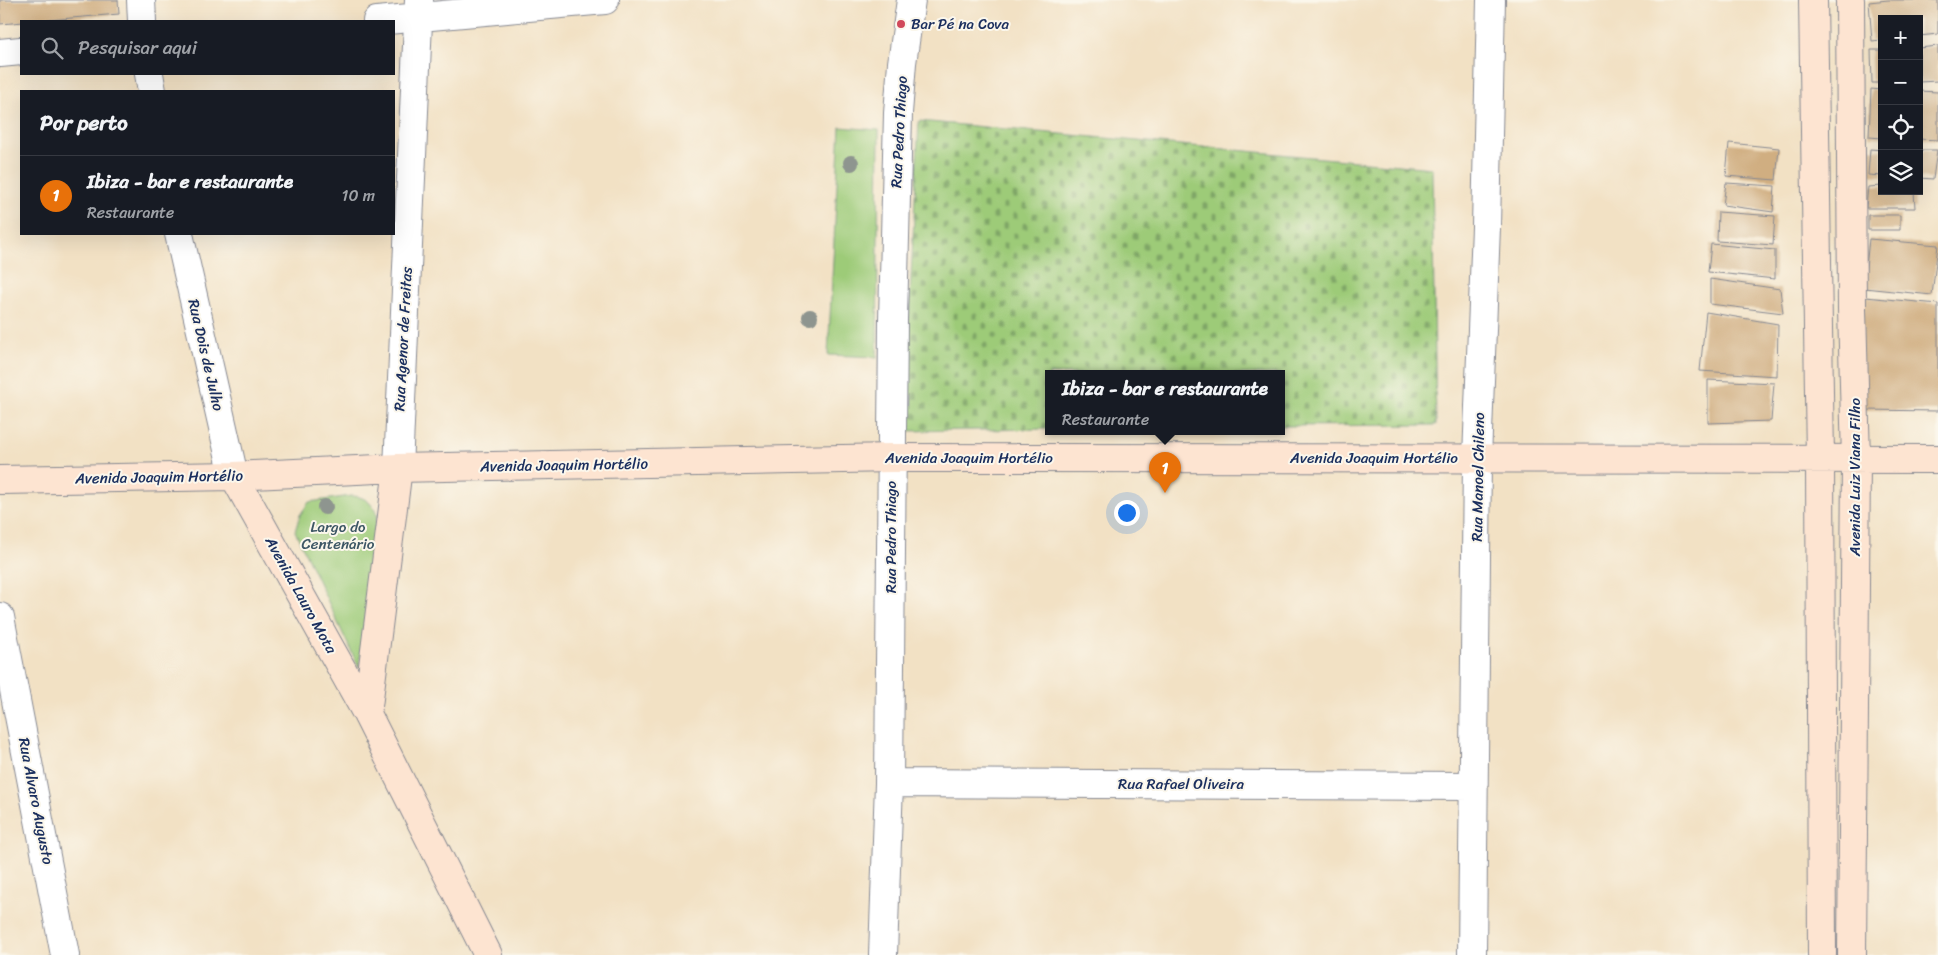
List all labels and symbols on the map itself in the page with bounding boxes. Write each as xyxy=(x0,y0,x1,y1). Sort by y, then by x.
place label: Bar Pé na Cova xyxy=(911,11,1010,37)
marker: Bar Pé na Cova xyxy=(895,18,907,30)
street label: Rua Pedro Thiago xyxy=(883,75,915,189)
street label: Rua Agenor de Freitas xyxy=(386,266,420,412)
street label: Rua Dois de Julho xyxy=(180,296,232,414)
street label: Avenida Luiz Viana Filho xyxy=(1842,397,1868,557)
street label: Rua Manoel Chileno xyxy=(1464,412,1492,542)
street label: Avenida Joaquim Hortélio xyxy=(884,445,1053,471)
street label: Avenida Joaquim Hortélio xyxy=(1289,445,1458,471)
street label: Avenida Joaquim Hortélio xyxy=(479,451,649,479)
pin: 1 xyxy=(1149,452,1181,493)
street label: Avenida Joaquim Hortélio xyxy=(74,463,244,491)
street label: Rua Pedro Thiago xyxy=(878,480,904,593)
your location xyxy=(1114,500,1140,526)
park label: Largo do Centenário xyxy=(301,514,375,557)
street label: Avenida Lauro Mota xyxy=(257,531,344,659)
street label: Rua Alvaro Augusto xyxy=(11,735,61,867)
street label: Rua Rafael Oliveira xyxy=(1118,771,1244,797)

